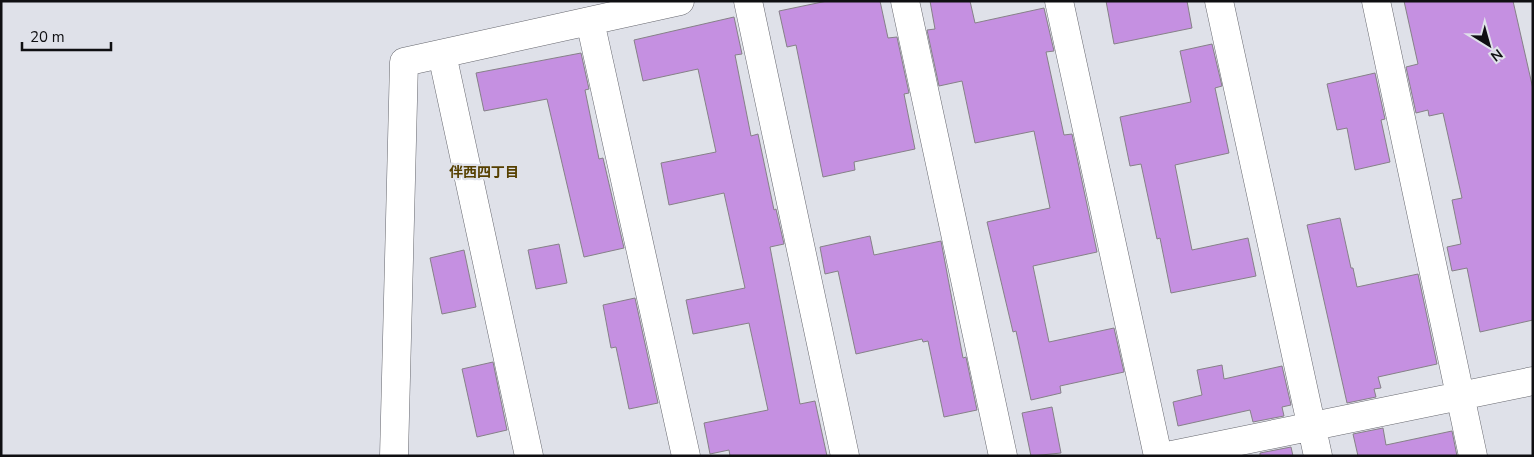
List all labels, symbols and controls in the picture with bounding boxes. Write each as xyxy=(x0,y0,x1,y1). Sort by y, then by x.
scale bar xyxy=(22,20,111,52)
north arrow xyxy=(1464,20,1514,70)
text: 20 m xyxy=(30,27,65,47)
text: N xyxy=(1487,44,1506,66)
district label: 伴西四丁目 xyxy=(449,163,519,182)

